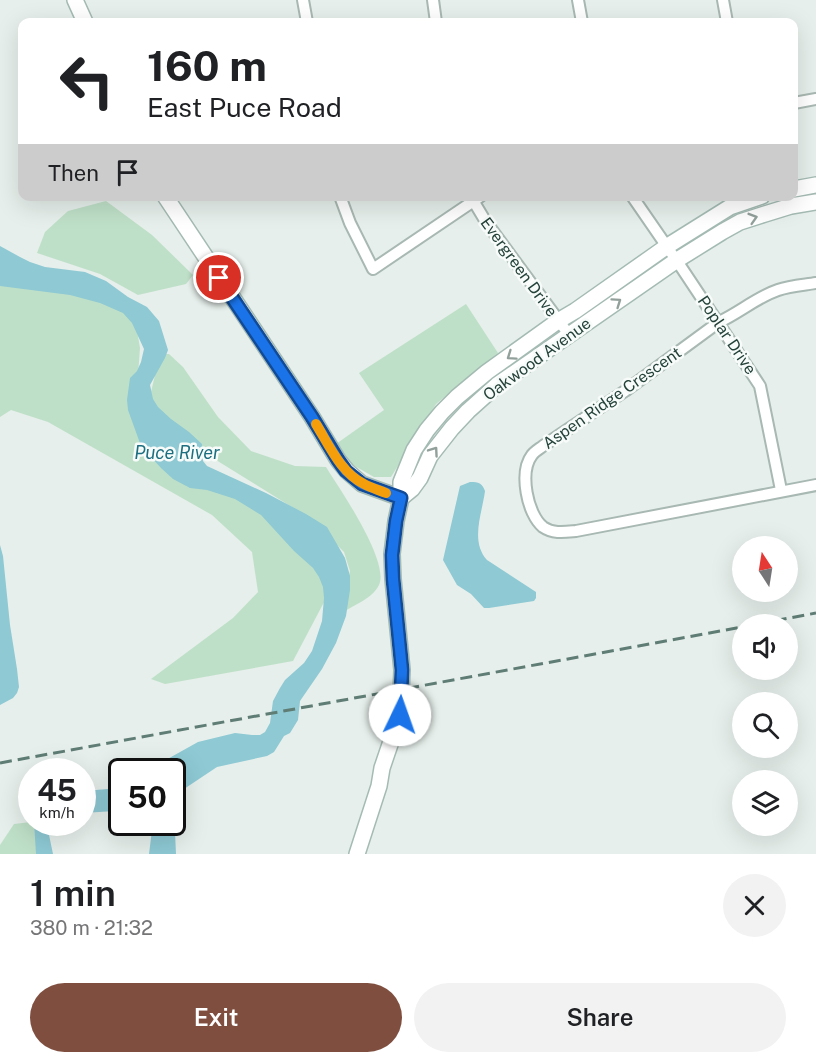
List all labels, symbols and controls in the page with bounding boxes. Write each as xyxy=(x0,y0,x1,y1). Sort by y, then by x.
text: 160 m xyxy=(147,41,267,90)
icon: left xyxy=(48,42,126,120)
text: East Puce Road xyxy=(147,91,342,123)
icon: arrive xyxy=(111,156,144,189)
text: Then xyxy=(48,160,99,186)
one-way arrow xyxy=(747,213,758,225)
street label: Evergreen Drive xyxy=(477,214,561,320)
pin xyxy=(193,252,244,303)
icon: arrive xyxy=(202,261,235,294)
street label: Poplar Drive xyxy=(694,292,760,378)
one-way arrow xyxy=(610,299,621,310)
street label: Oakwood Avenue xyxy=(479,314,595,404)
street label: Aspen Ridge Crescent xyxy=(539,343,685,453)
one-way arrow xyxy=(506,348,517,359)
water label: Puce River xyxy=(134,442,220,463)
one-way arrow xyxy=(427,447,438,458)
north arrow xyxy=(732,536,798,602)
map controls xyxy=(732,536,798,836)
button: sound xyxy=(732,614,798,680)
position arrow xyxy=(368,683,432,747)
button: search xyxy=(732,692,798,758)
speed limit sign: 50 xyxy=(108,758,186,836)
button: layers xyxy=(732,770,798,836)
text: 45 xyxy=(37,772,77,808)
text: km/h xyxy=(39,804,75,821)
text: 1 min xyxy=(30,872,116,914)
button: close xyxy=(723,874,786,937)
text: 380 m · 21:32 xyxy=(30,916,153,940)
button: Exit xyxy=(30,983,402,1052)
button: Share xyxy=(414,983,786,1052)

